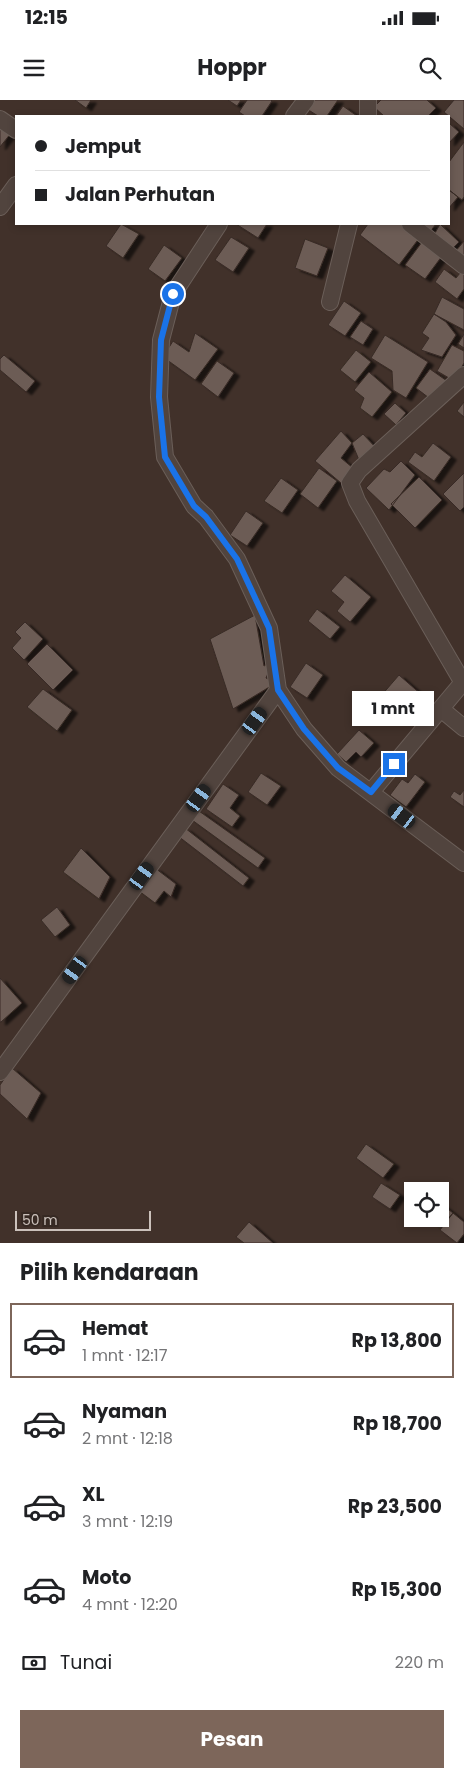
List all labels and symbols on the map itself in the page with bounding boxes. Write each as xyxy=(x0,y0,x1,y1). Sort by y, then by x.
route start xyxy=(162,283,184,305)
callout: 1 mnt xyxy=(353,692,435,726)
car xyxy=(240,704,269,738)
route end xyxy=(383,753,405,775)
car xyxy=(184,781,213,815)
car xyxy=(385,801,418,831)
car xyxy=(127,859,156,893)
car xyxy=(60,953,89,987)
scale bar xyxy=(15,1208,151,1231)

